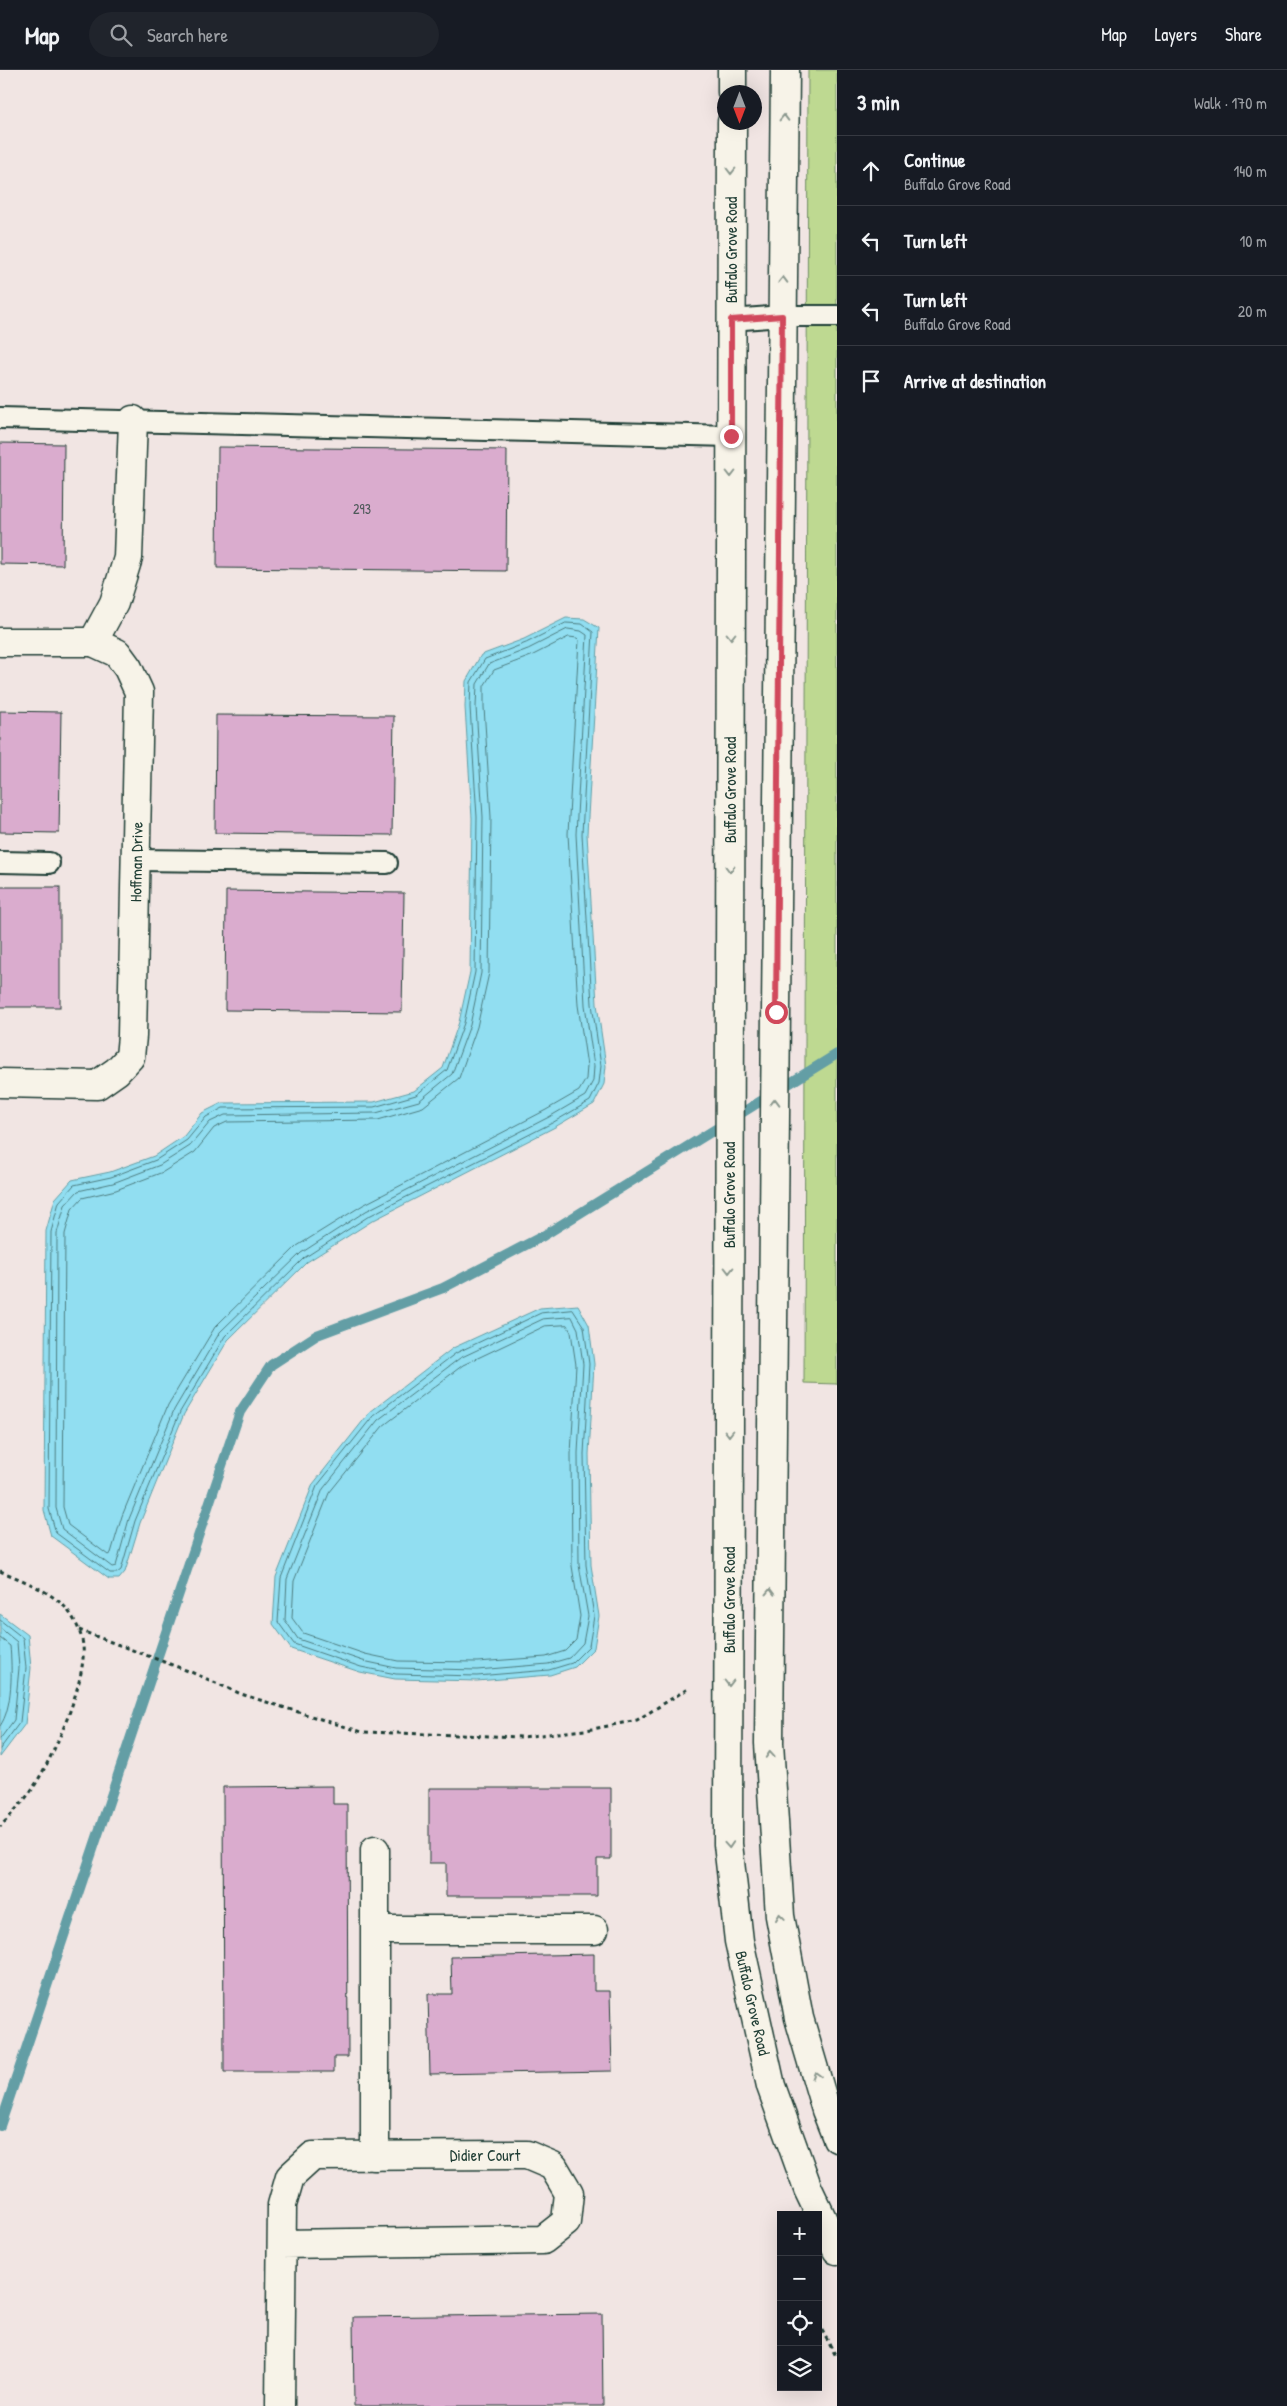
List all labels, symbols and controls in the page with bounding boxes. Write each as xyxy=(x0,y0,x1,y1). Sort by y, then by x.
search box xyxy=(89,12,439,57)
text: Map xyxy=(25,19,59,51)
icon: search xyxy=(107,21,135,49)
text: Search here xyxy=(147,22,228,48)
text: Map xyxy=(1101,22,1127,47)
text: Layers xyxy=(1155,22,1197,47)
text: Share xyxy=(1225,22,1262,47)
north arrow xyxy=(717,85,762,130)
text: 3 min xyxy=(857,88,900,117)
text: Walk · 170 m xyxy=(1194,92,1267,114)
one-way arrow xyxy=(779,114,789,122)
text: Continue xyxy=(904,147,965,173)
icon: ahead xyxy=(857,157,885,185)
text: 140 m xyxy=(1233,160,1267,182)
one-way arrow xyxy=(726,168,736,175)
text: Buffalo Grove Road xyxy=(904,173,1011,195)
street label: Buffalo Grove Road xyxy=(720,197,742,303)
icon: left xyxy=(857,227,885,255)
text: Turn left xyxy=(904,228,967,254)
text: 10 m xyxy=(1239,230,1267,252)
one-way arrow xyxy=(778,276,788,284)
text: Turn left xyxy=(904,287,967,313)
icon: left xyxy=(857,297,885,325)
text: 20 m xyxy=(1238,300,1267,322)
text: Buffalo Grove Road xyxy=(904,313,1011,335)
icon: arrive xyxy=(857,367,885,395)
text: Arrive at destination xyxy=(904,368,1046,394)
route end xyxy=(720,425,743,448)
one-way arrow xyxy=(726,470,736,478)
house number: 293 xyxy=(353,499,371,518)
one-way arrow xyxy=(726,632,736,640)
street label: Buffalo Grove Road xyxy=(719,737,741,843)
street label: Hoffman Drive xyxy=(124,821,148,902)
one-way arrow xyxy=(725,865,735,873)
route start xyxy=(765,1001,788,1024)
one-way arrow xyxy=(770,1098,780,1106)
street label: Buffalo Grove Road xyxy=(718,1142,740,1248)
one-way arrow xyxy=(724,1267,734,1275)
one-way arrow xyxy=(724,1430,734,1437)
street label: Buffalo Grove Road xyxy=(718,1547,740,1653)
one-way arrow xyxy=(765,1588,775,1596)
one-way arrow xyxy=(724,1680,734,1687)
one-way arrow xyxy=(764,1750,775,1758)
one-way arrow xyxy=(723,1842,734,1850)
one-way arrow xyxy=(776,1912,786,1921)
street label: Buffalo Grove Road xyxy=(730,1949,776,2057)
one-way arrow xyxy=(811,2072,821,2080)
street label: Didier Court xyxy=(450,2144,521,2166)
map controls xyxy=(777,2211,822,2391)
button: + xyxy=(777,2211,822,2256)
button: − xyxy=(777,2256,822,2301)
button: locate xyxy=(777,2301,822,2346)
button: layers xyxy=(777,2346,822,2391)

